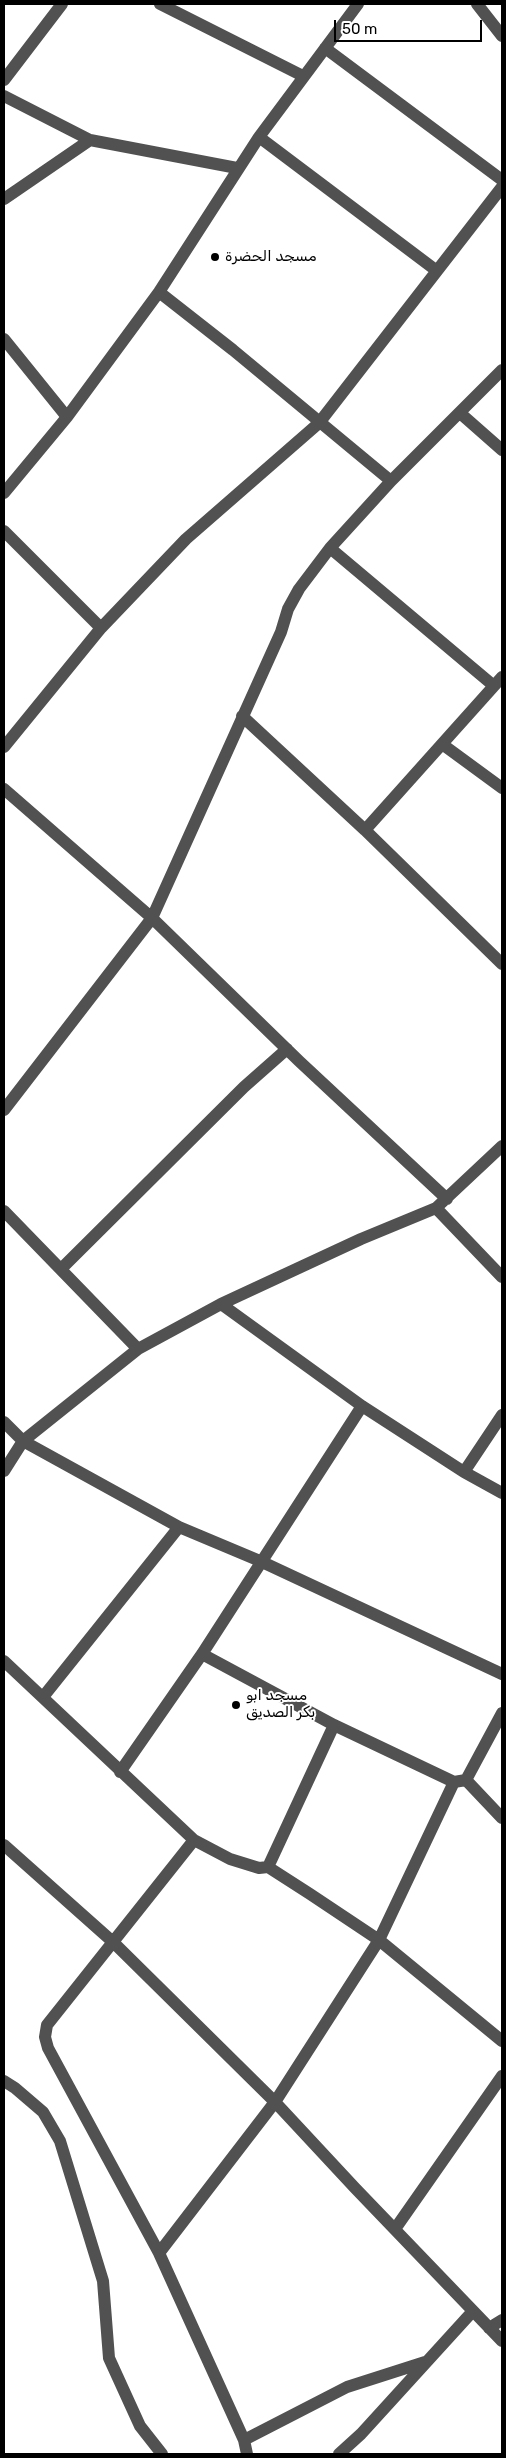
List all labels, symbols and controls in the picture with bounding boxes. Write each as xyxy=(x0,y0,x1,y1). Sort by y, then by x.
scale bar xyxy=(336,10,484,42)
text: 50 m xyxy=(342,20,377,38)
place label: مسجد الحضرة xyxy=(225,248,317,266)
marker: مسجد الحضرة xyxy=(209,251,221,263)
place label: مسجد ابو بكر الصديق xyxy=(246,1687,315,1722)
marker: مسجد ابو بكر الصديق xyxy=(230,1699,242,1711)

